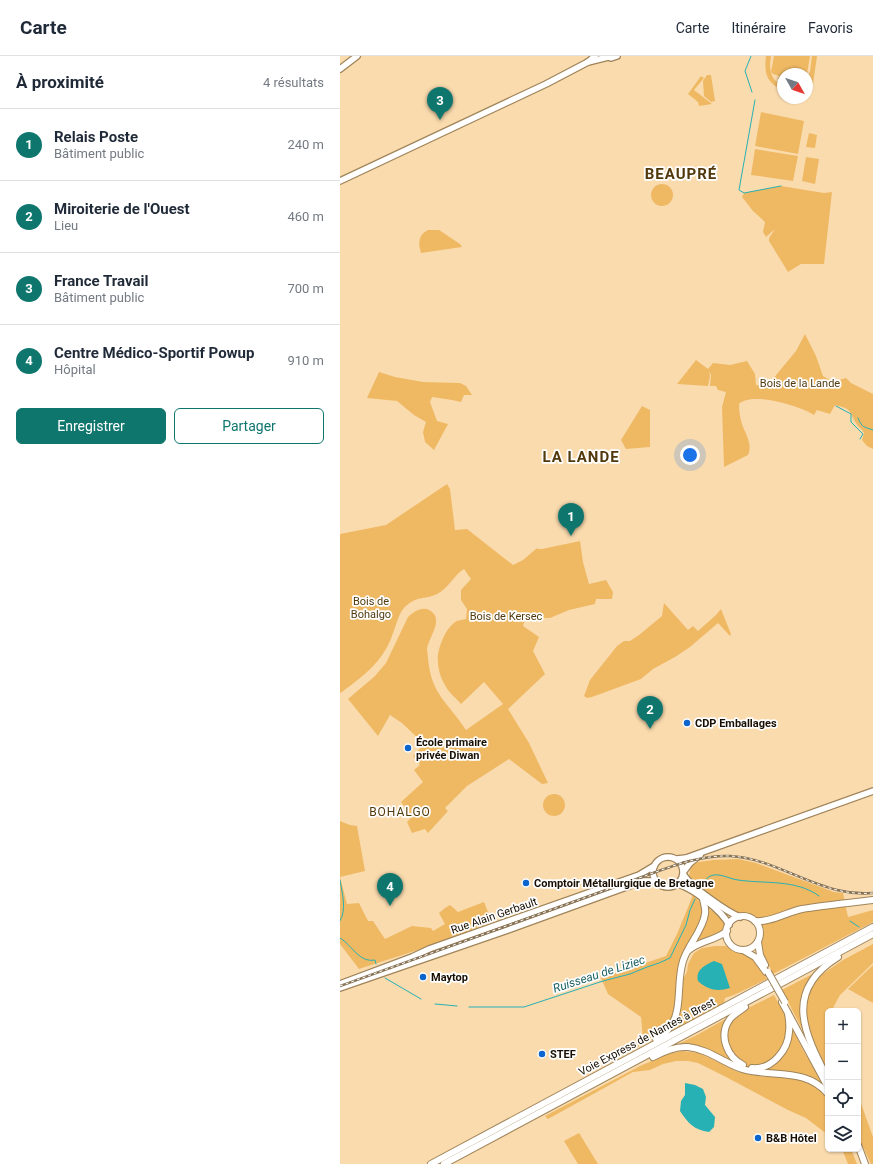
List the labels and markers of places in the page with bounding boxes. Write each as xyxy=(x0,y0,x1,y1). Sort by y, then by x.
pin: 3 xyxy=(427,87,453,120)
pin: 1 xyxy=(558,503,584,536)
pin: 2 xyxy=(637,696,663,729)
place label: CDP Emballages xyxy=(695,717,777,730)
marker: CDP Emballages xyxy=(682,718,692,728)
place label: École primaire privée Diwan xyxy=(416,736,487,762)
marker: École primaire privée Diwan xyxy=(403,743,413,753)
pin: 4 xyxy=(377,873,403,906)
place label: Comptoir Métallurgique de Bretagne xyxy=(534,877,714,890)
marker: Comptoir Métallurgique de Bretagne xyxy=(521,878,531,888)
place label: Maytop xyxy=(431,971,468,984)
marker: Maytop xyxy=(418,972,428,982)
place label: STEF xyxy=(550,1048,576,1061)
marker: STEF xyxy=(537,1049,547,1059)
place label: B&B Hôtel xyxy=(766,1132,817,1145)
marker: B&B Hôtel xyxy=(753,1133,763,1143)

